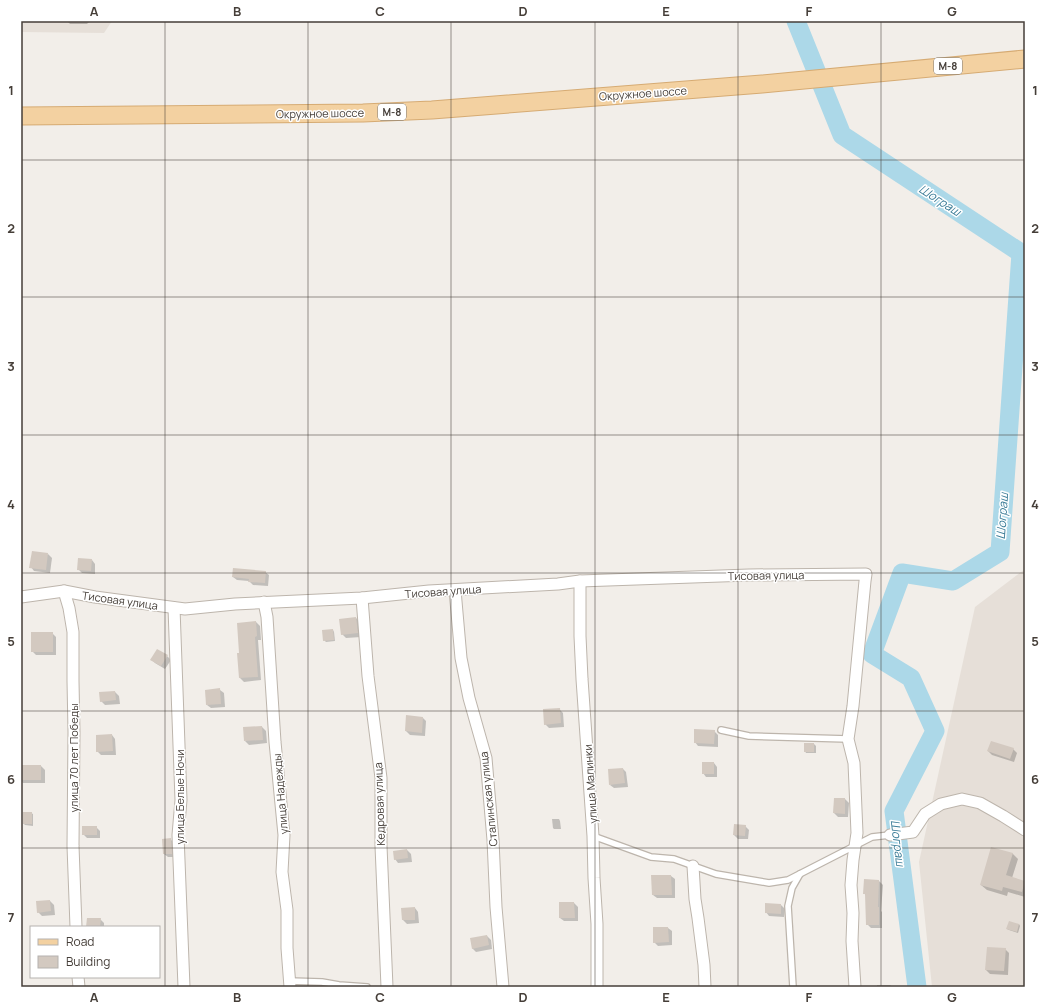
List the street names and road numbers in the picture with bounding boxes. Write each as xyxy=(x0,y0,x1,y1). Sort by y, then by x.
road number: М-8 xyxy=(934,58,962,74)
street label: Окружное шоссе xyxy=(599,82,688,104)
road number: М-8 xyxy=(378,104,406,120)
street label: Окружное шоссе xyxy=(276,105,365,121)
street label: Тисовая улица xyxy=(728,567,804,583)
street label: Тисовая улица xyxy=(404,581,482,601)
street label: Тисовая улица xyxy=(81,587,159,613)
street label: улица 70 лет Победы xyxy=(66,703,81,813)
street label: улица Малинки xyxy=(580,744,600,824)
street label: улица Белые Ночи xyxy=(172,750,187,844)
street label: Сталинская улица xyxy=(476,751,500,847)
street label: улица Надежды xyxy=(269,753,291,835)
street label: Кедровая улица xyxy=(370,762,388,846)

